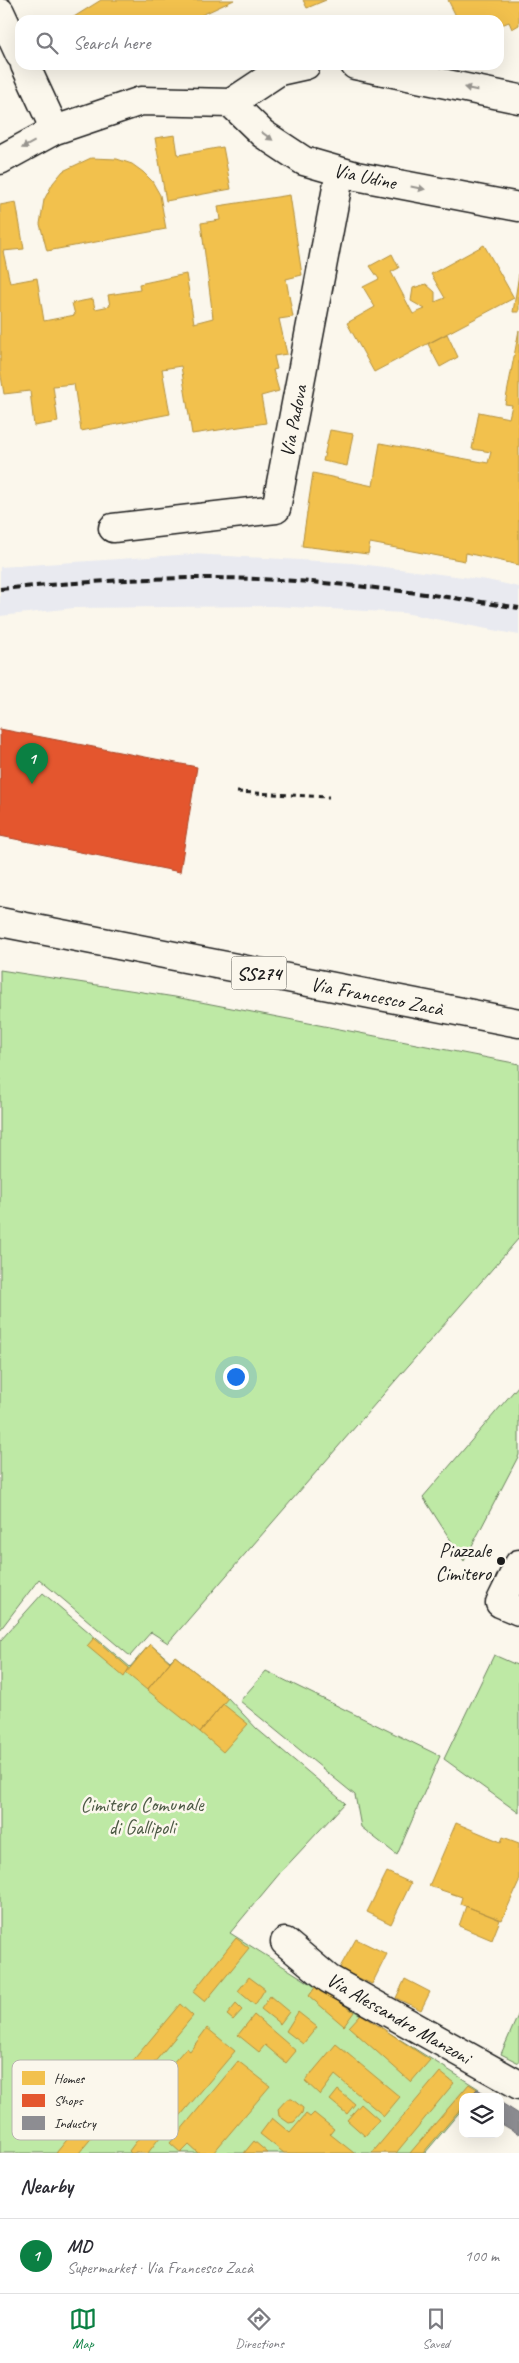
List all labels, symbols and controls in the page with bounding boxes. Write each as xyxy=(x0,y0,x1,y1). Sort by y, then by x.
search box xyxy=(15,15,504,70)
icon: search xyxy=(33,29,61,57)
text: Search here xyxy=(73,31,150,55)
one-way arrow xyxy=(463,85,479,93)
one-way arrow xyxy=(260,131,274,141)
one-way arrow xyxy=(20,141,35,149)
street label: Via Udine xyxy=(331,158,400,196)
one-way arrow xyxy=(411,184,427,192)
street label: Via Padova xyxy=(274,381,313,459)
pin: 1 xyxy=(16,743,48,784)
road number: SS274 xyxy=(232,956,286,990)
street label: Via Francesco Zacà xyxy=(309,971,447,1022)
your location xyxy=(223,1364,249,1390)
place label: Piazzale Cimitero xyxy=(436,1538,492,1586)
marker: Piazzale Cimitero xyxy=(495,1555,507,1567)
park label: Cimitero Comunale di Gallipoli xyxy=(80,1792,205,1840)
street label: Via Alessandro Manzoni xyxy=(322,1967,477,2071)
legend xyxy=(12,2060,178,2140)
text: Homes xyxy=(54,2070,85,2087)
text: Shops xyxy=(54,2092,84,2109)
map controls xyxy=(459,2093,504,2138)
button: layers xyxy=(459,2093,504,2138)
text: Industry xyxy=(54,2115,97,2132)
text: Nearby xyxy=(20,2173,73,2199)
text: MD xyxy=(67,2234,92,2258)
text: 1 xyxy=(32,2246,40,2266)
text: 100 m xyxy=(465,2246,499,2266)
text: Supermarket · Via Francesco Zacà xyxy=(67,2258,253,2278)
tab: Map xyxy=(69,2305,97,2352)
tab: Directions xyxy=(235,2305,284,2352)
tab: Saved xyxy=(422,2305,450,2352)

